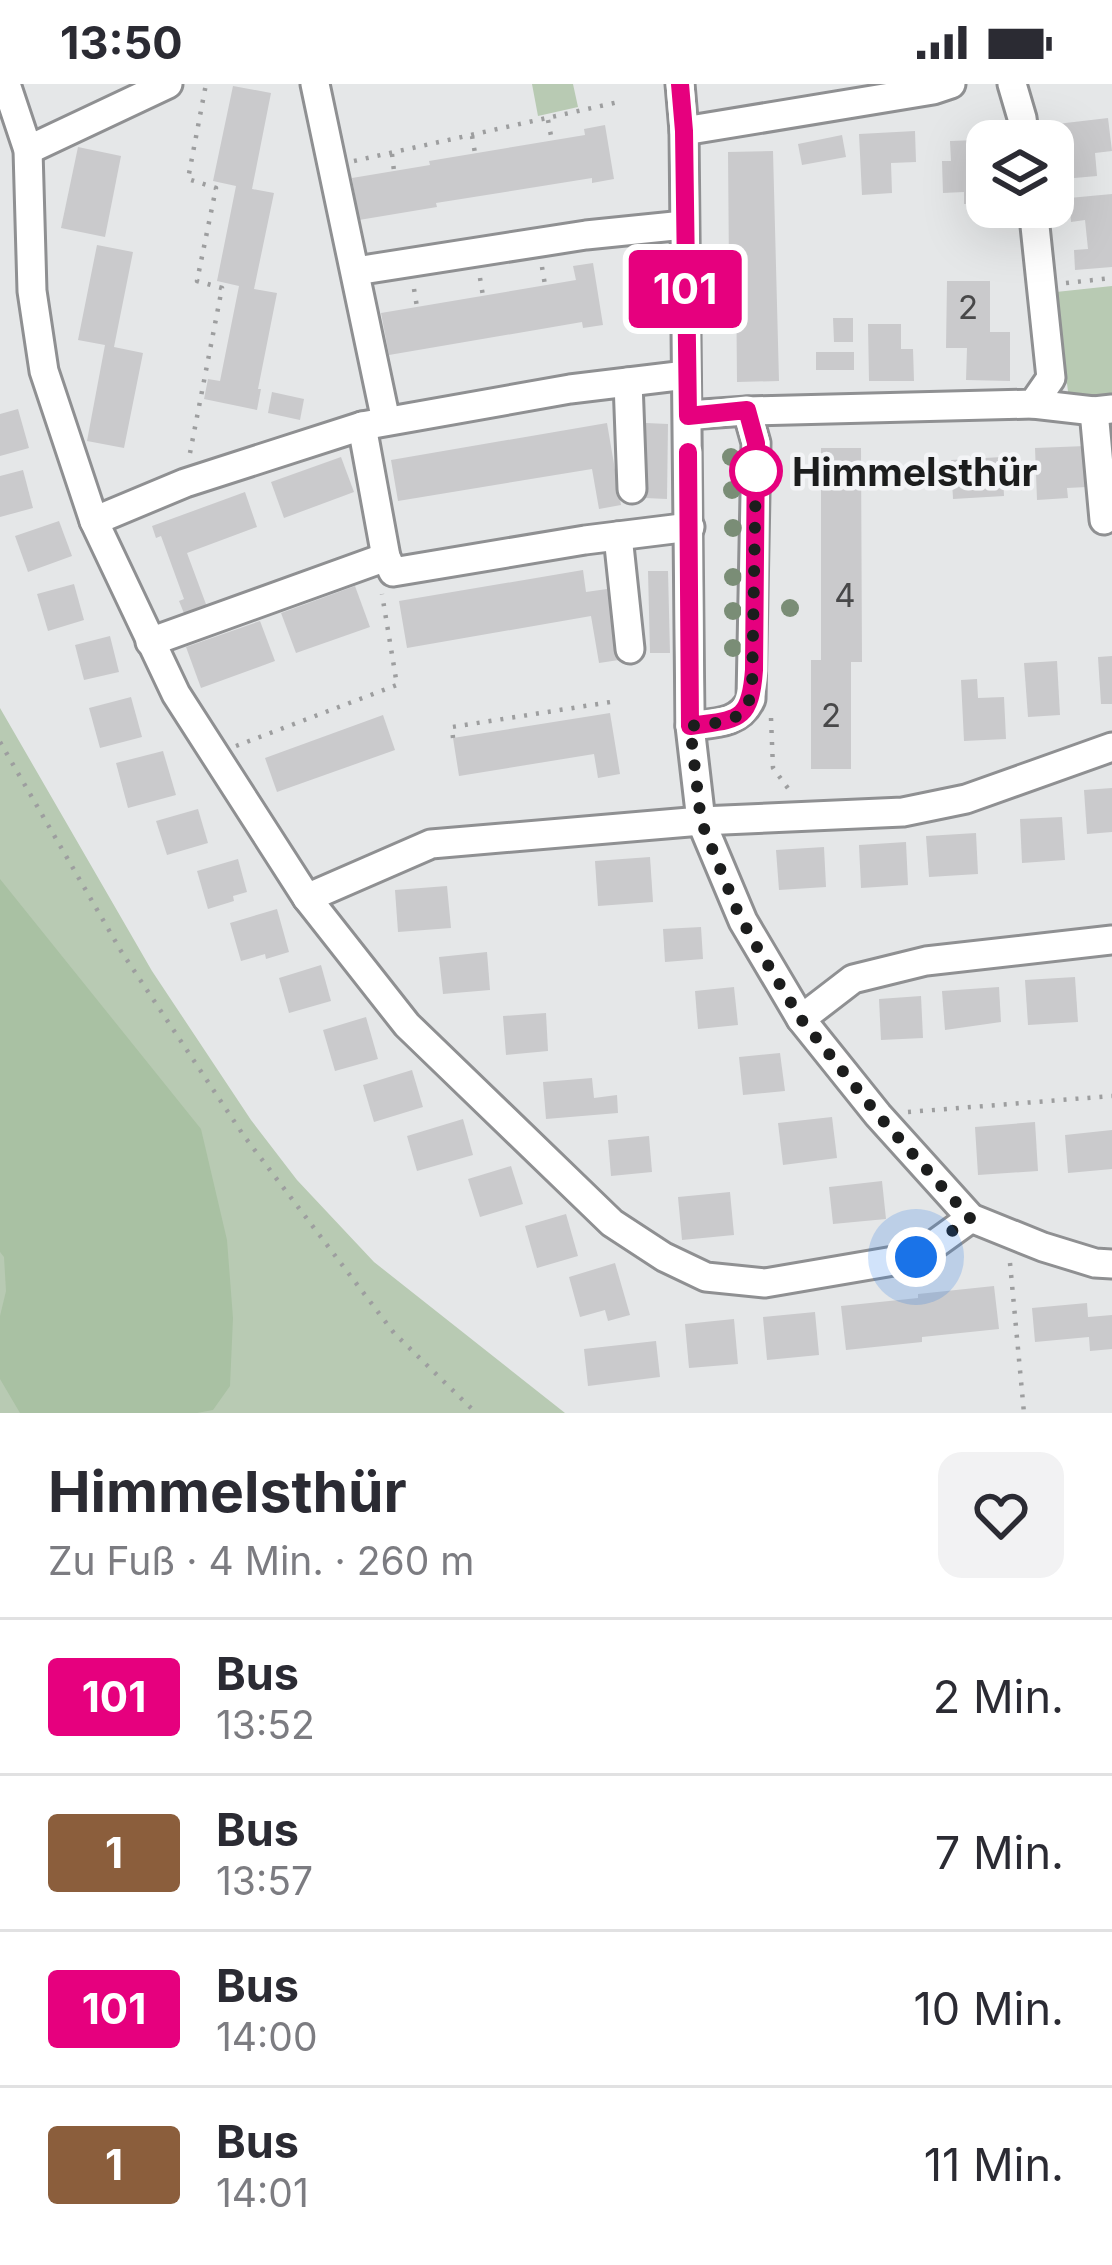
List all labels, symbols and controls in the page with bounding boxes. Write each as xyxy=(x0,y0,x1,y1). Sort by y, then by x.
text: 13:50 xyxy=(60,15,183,70)
map controls xyxy=(966,120,1074,228)
button: layers xyxy=(966,120,1074,228)
line badge: 101 xyxy=(616,250,754,328)
text: 101 xyxy=(653,263,717,314)
house number: 2 xyxy=(958,287,978,327)
marker: Himmelsthür xyxy=(731,446,781,496)
place label: Himmelsthür xyxy=(792,448,1037,495)
house number: 4 xyxy=(834,575,856,615)
house number: 2 xyxy=(821,695,841,735)
your location xyxy=(886,1227,946,1287)
button: heart xyxy=(938,1452,1064,1578)
text: Himmelsthür xyxy=(48,1457,407,1526)
text: Zu Fuß · 4 Min. · 260 m xyxy=(48,1537,475,1584)
text: Bus xyxy=(216,1646,299,1701)
text: 2 Min. xyxy=(933,1669,1064,1724)
text: 101 xyxy=(82,1671,146,1722)
text: 13:52 xyxy=(216,1701,315,1748)
text: Bus xyxy=(216,1802,299,1857)
text: 7 Min. xyxy=(935,1825,1064,1880)
text: 1 xyxy=(105,1827,123,1878)
text: 13:57 xyxy=(216,1857,313,1904)
text: Bus xyxy=(216,1958,299,2013)
text: 10 Min. xyxy=(914,1981,1064,2036)
text: 101 xyxy=(82,1983,146,2034)
text: 14:00 xyxy=(216,2013,318,2060)
text: Bus xyxy=(216,2114,299,2169)
text: 11 Min. xyxy=(924,2137,1064,2192)
text: 1 xyxy=(105,2139,123,2190)
text: 14:01 xyxy=(216,2169,309,2216)

